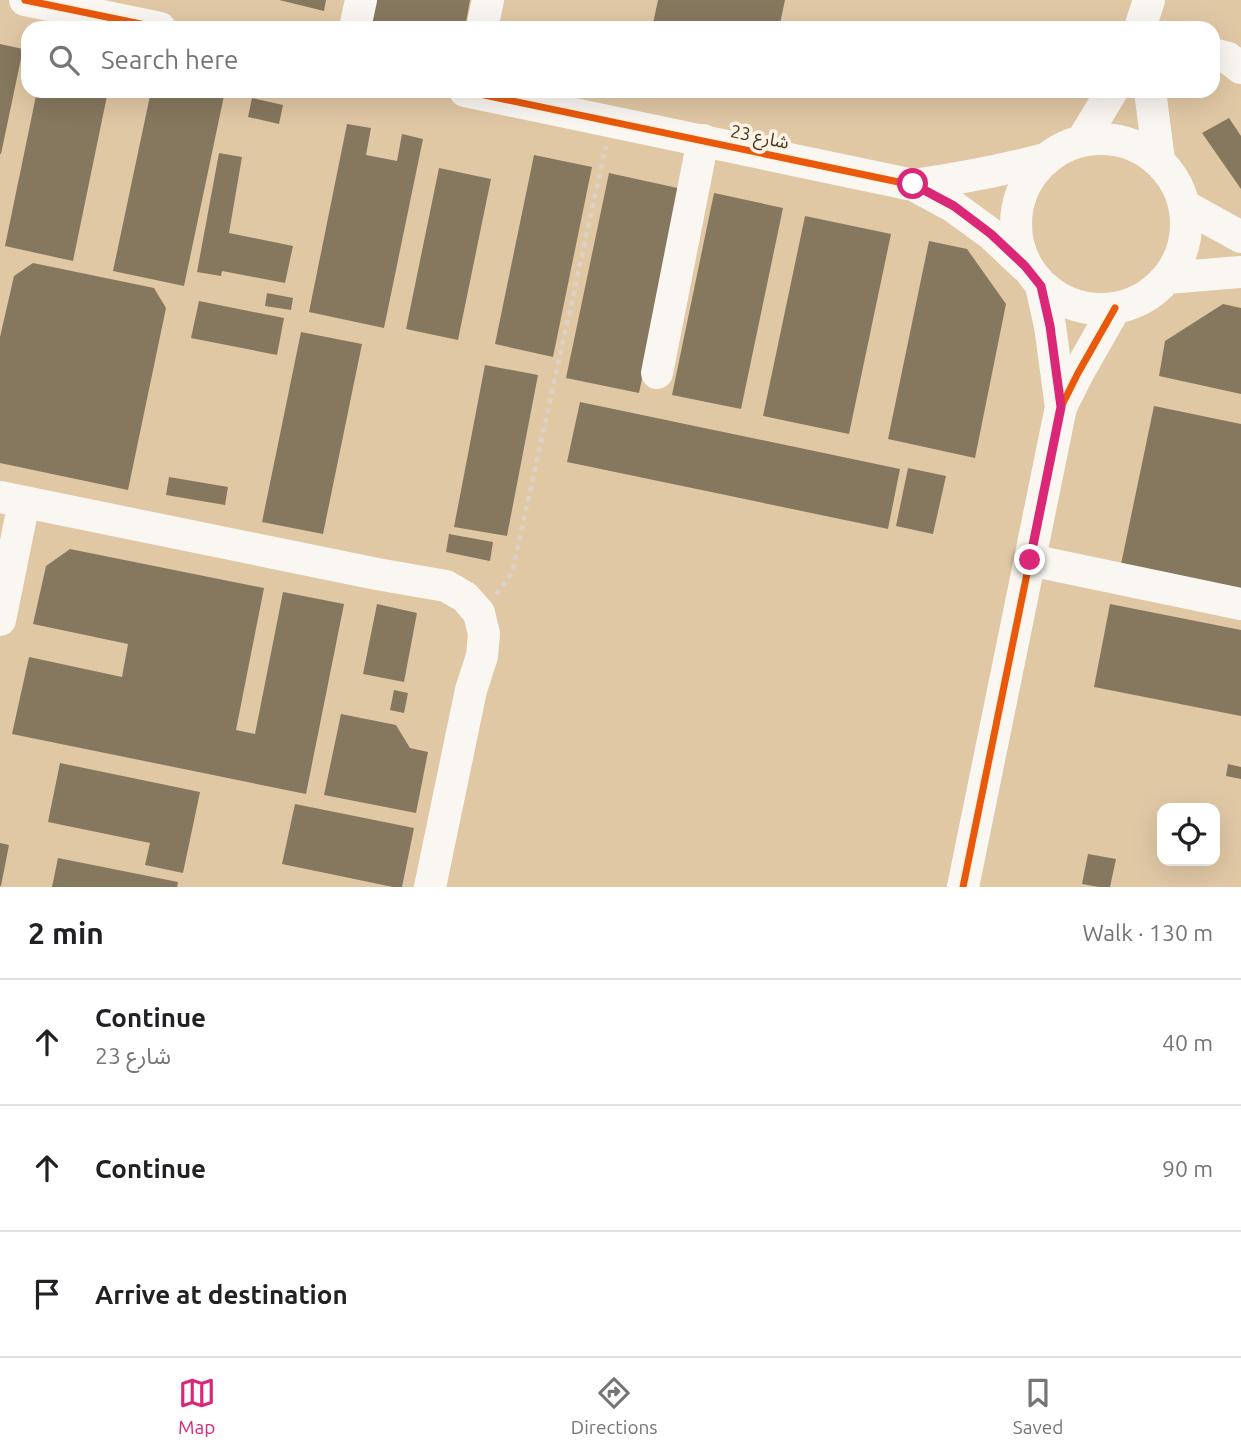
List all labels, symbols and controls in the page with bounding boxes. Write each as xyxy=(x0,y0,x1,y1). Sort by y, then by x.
search box xyxy=(21,21,1220,98)
icon: search xyxy=(45,41,83,79)
text: Search here xyxy=(101,45,238,74)
street label: شارع 23 xyxy=(728,120,791,157)
route start xyxy=(897,168,928,199)
route end xyxy=(1014,544,1045,575)
map controls xyxy=(1157,803,1220,866)
button: locate xyxy=(1157,803,1220,866)
text: 2 min xyxy=(28,916,104,950)
text: Walk · 130 m xyxy=(1082,920,1213,945)
text: Continue xyxy=(95,1003,206,1032)
icon: ahead xyxy=(28,1023,66,1061)
text: 40 m xyxy=(1162,1030,1213,1055)
text: شارع 23 xyxy=(95,1043,171,1068)
icon: ahead xyxy=(28,1149,66,1187)
text: Continue xyxy=(95,1154,206,1183)
text: 90 m xyxy=(1162,1156,1213,1181)
icon: arrive xyxy=(28,1275,66,1313)
text: Arrive at destination xyxy=(95,1280,348,1309)
tab: Map xyxy=(178,1374,216,1438)
tab: Directions xyxy=(571,1374,658,1438)
tab: Saved xyxy=(1013,1374,1063,1438)

